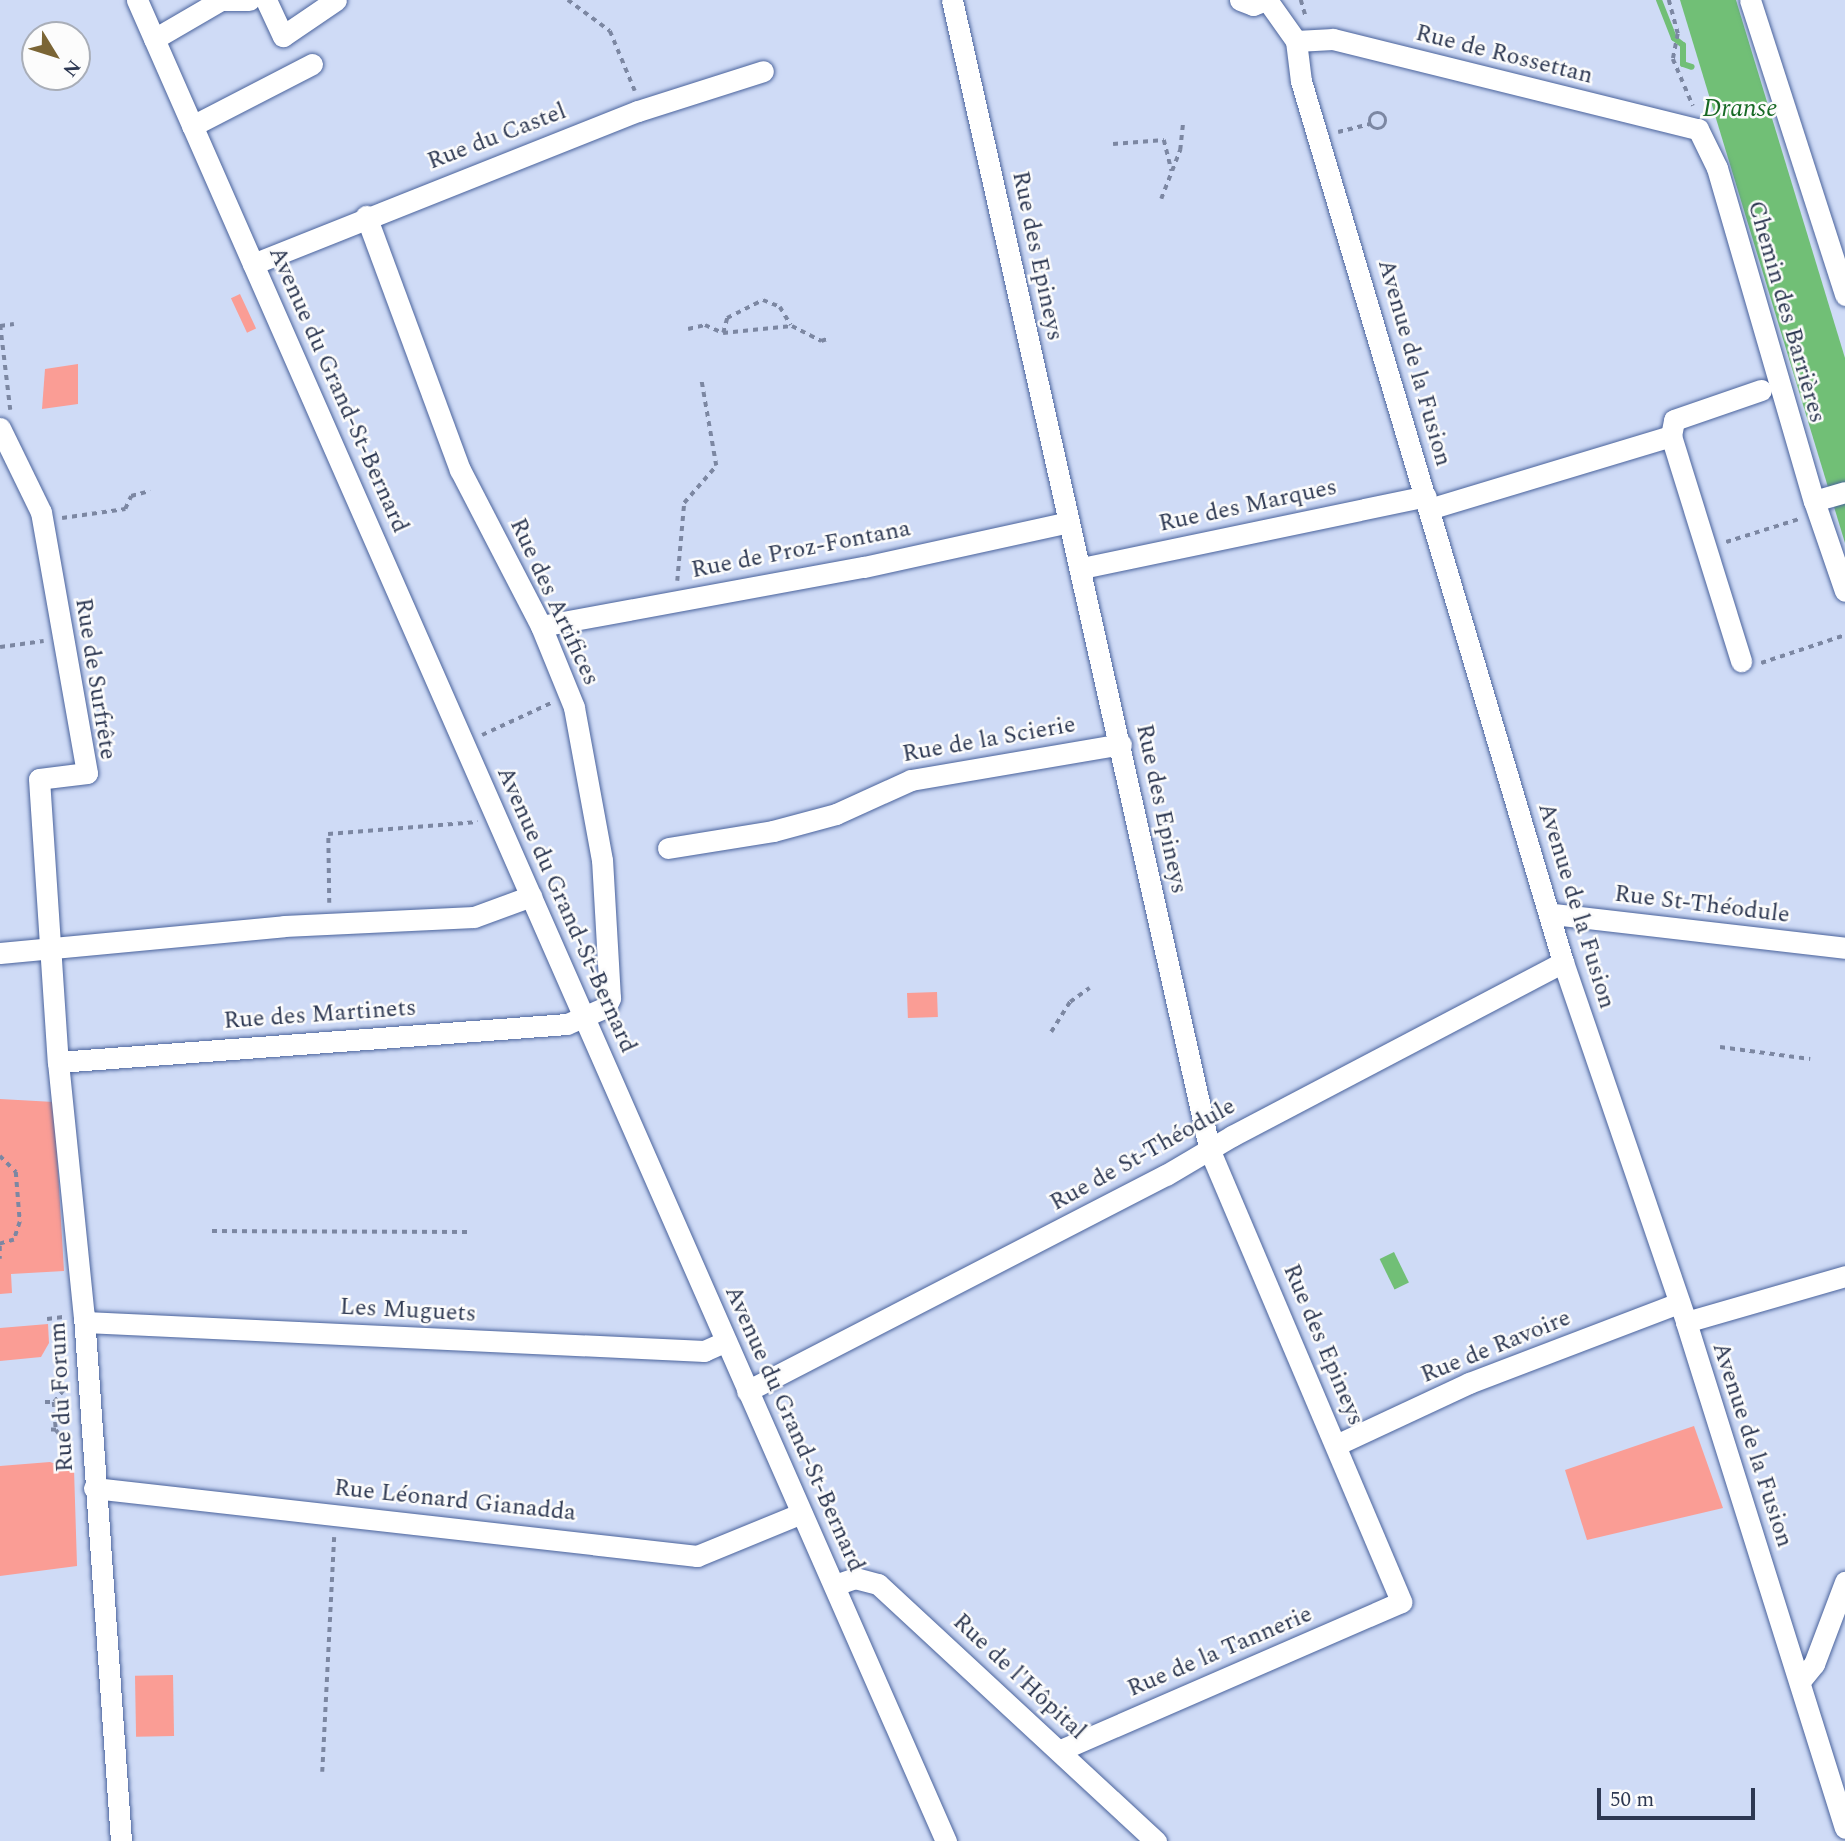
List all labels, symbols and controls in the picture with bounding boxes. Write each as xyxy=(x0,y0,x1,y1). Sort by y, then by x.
street label: Rue de Rossettan xyxy=(1412,19,1596,91)
north arrow xyxy=(21,21,91,91)
text: N xyxy=(55,53,88,83)
water label: Dranse xyxy=(1702,93,1778,125)
street label: Rue du Castel xyxy=(424,97,570,177)
street label: Rue des Epineys xyxy=(1005,169,1069,343)
street label: Chemin des Barrières xyxy=(1741,198,1831,426)
street label: Avenue du Grand-St-Bernard xyxy=(262,242,414,538)
street label: Avenue de la Fusion xyxy=(1371,256,1457,470)
street label: Rue des Marques xyxy=(1156,473,1340,539)
street label: Rue des Artifices xyxy=(503,514,605,690)
street label: Rue de Proz-Fontana xyxy=(689,515,913,585)
street label: Rue de Surfrête xyxy=(68,596,122,762)
street label: Rue de la Scierie xyxy=(900,711,1078,769)
street label: Rue des Epineys xyxy=(1129,722,1193,896)
street label: Avenue du Grand-St-Bernard xyxy=(490,762,642,1058)
street label: Avenue de la Fusion xyxy=(1531,800,1621,1012)
street label: Rue St-Théodule xyxy=(1613,880,1791,930)
street label: Rue des Martinets xyxy=(223,994,417,1036)
street label: Rue de St-Théodule xyxy=(1045,1092,1241,1218)
street label: Rue des Epineys xyxy=(1276,1260,1370,1430)
street label: Avenue du Grand-St-Bernard xyxy=(718,1281,870,1577)
street label: Les Muguets xyxy=(339,1293,477,1329)
street label: Rue de Ravoire xyxy=(1417,1304,1575,1390)
street label: Rue du Forum xyxy=(44,1321,80,1473)
street label: Avenue de la Fusion xyxy=(1705,1339,1799,1551)
street label: Rue Léonard Gianadda xyxy=(333,1474,577,1528)
street label: Rue de la Tannerie xyxy=(1123,1600,1317,1704)
street label: Rue de l'Hôpital xyxy=(946,1608,1092,1746)
scale bar xyxy=(1600,1774,1758,1818)
text: 50 m xyxy=(1610,1784,1654,1816)

